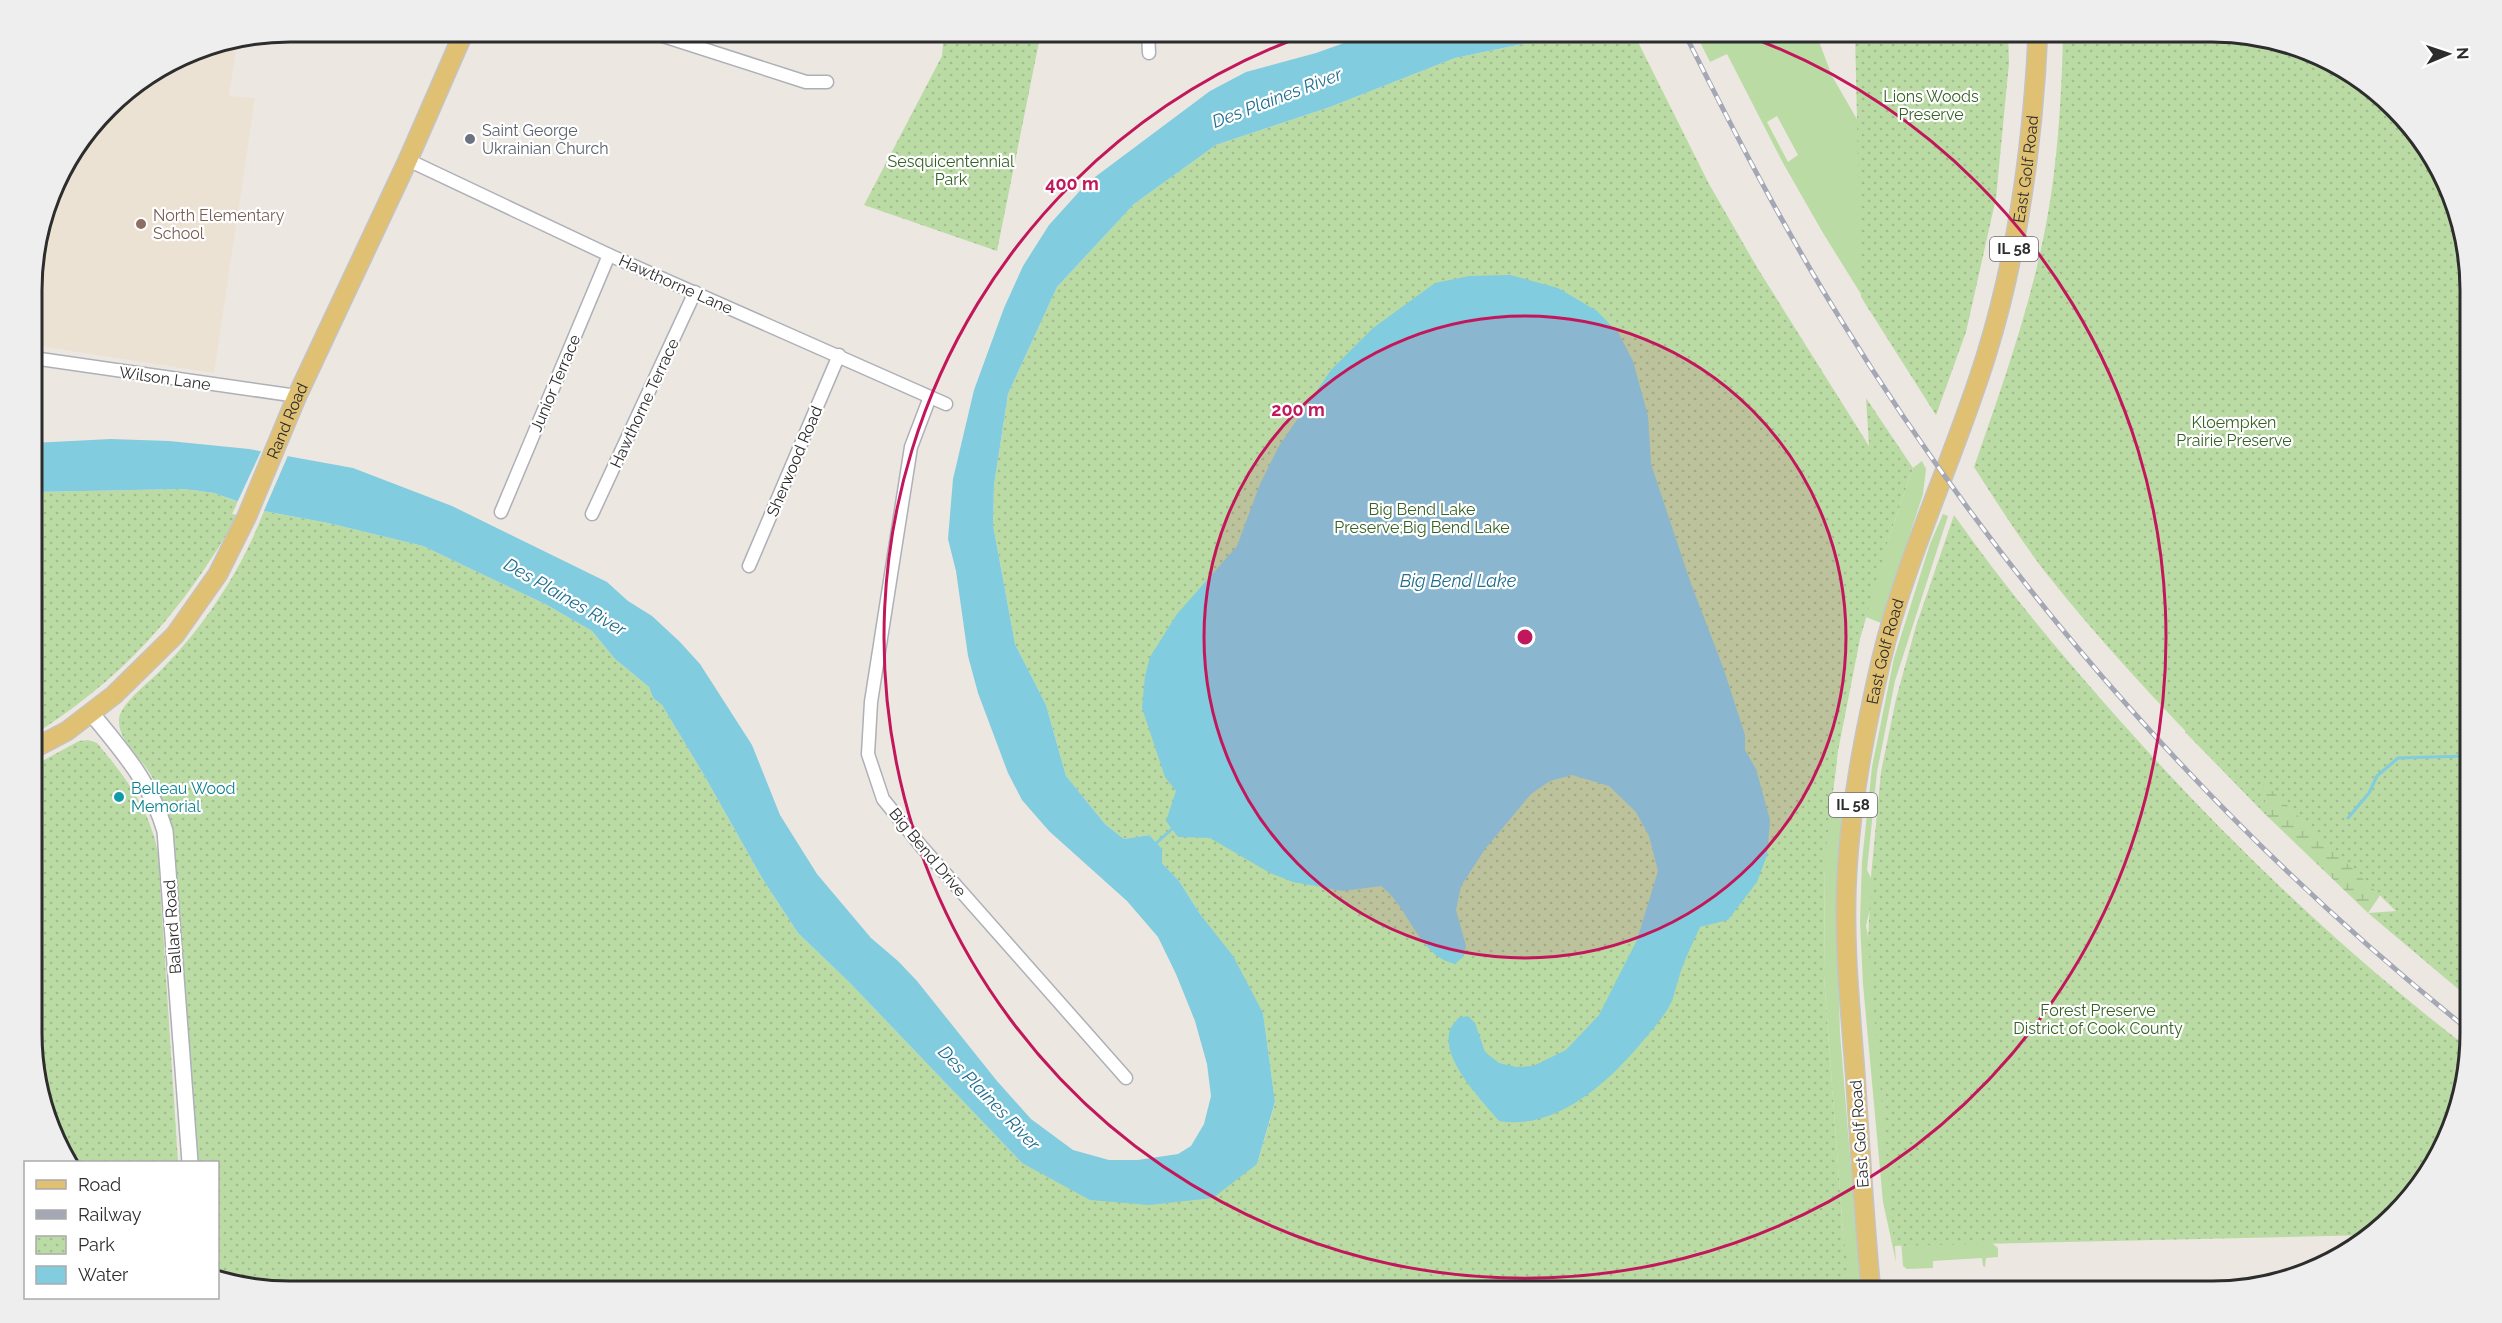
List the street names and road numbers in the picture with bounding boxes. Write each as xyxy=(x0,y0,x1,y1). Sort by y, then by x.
street label: East Golf Road xyxy=(2009,114,2042,224)
road number: IL 58 xyxy=(1990,237,2038,261)
street label: Hawthorne Lane xyxy=(616,251,736,318)
street label: Junior Terrace xyxy=(526,332,584,435)
street label: Hawthorne Terrace xyxy=(606,335,683,471)
street label: Wilson Lane xyxy=(118,363,212,394)
street label: Rand Road xyxy=(263,380,312,462)
street label: Sherwood Road xyxy=(763,403,826,519)
street label: East Golf Road xyxy=(1863,596,1908,706)
road number: IL 58 xyxy=(1829,793,1877,817)
street label: Big Bend Drive xyxy=(885,804,970,900)
street label: Ballard Road xyxy=(160,879,185,975)
street label: East Golf Road xyxy=(1846,1079,1873,1189)

